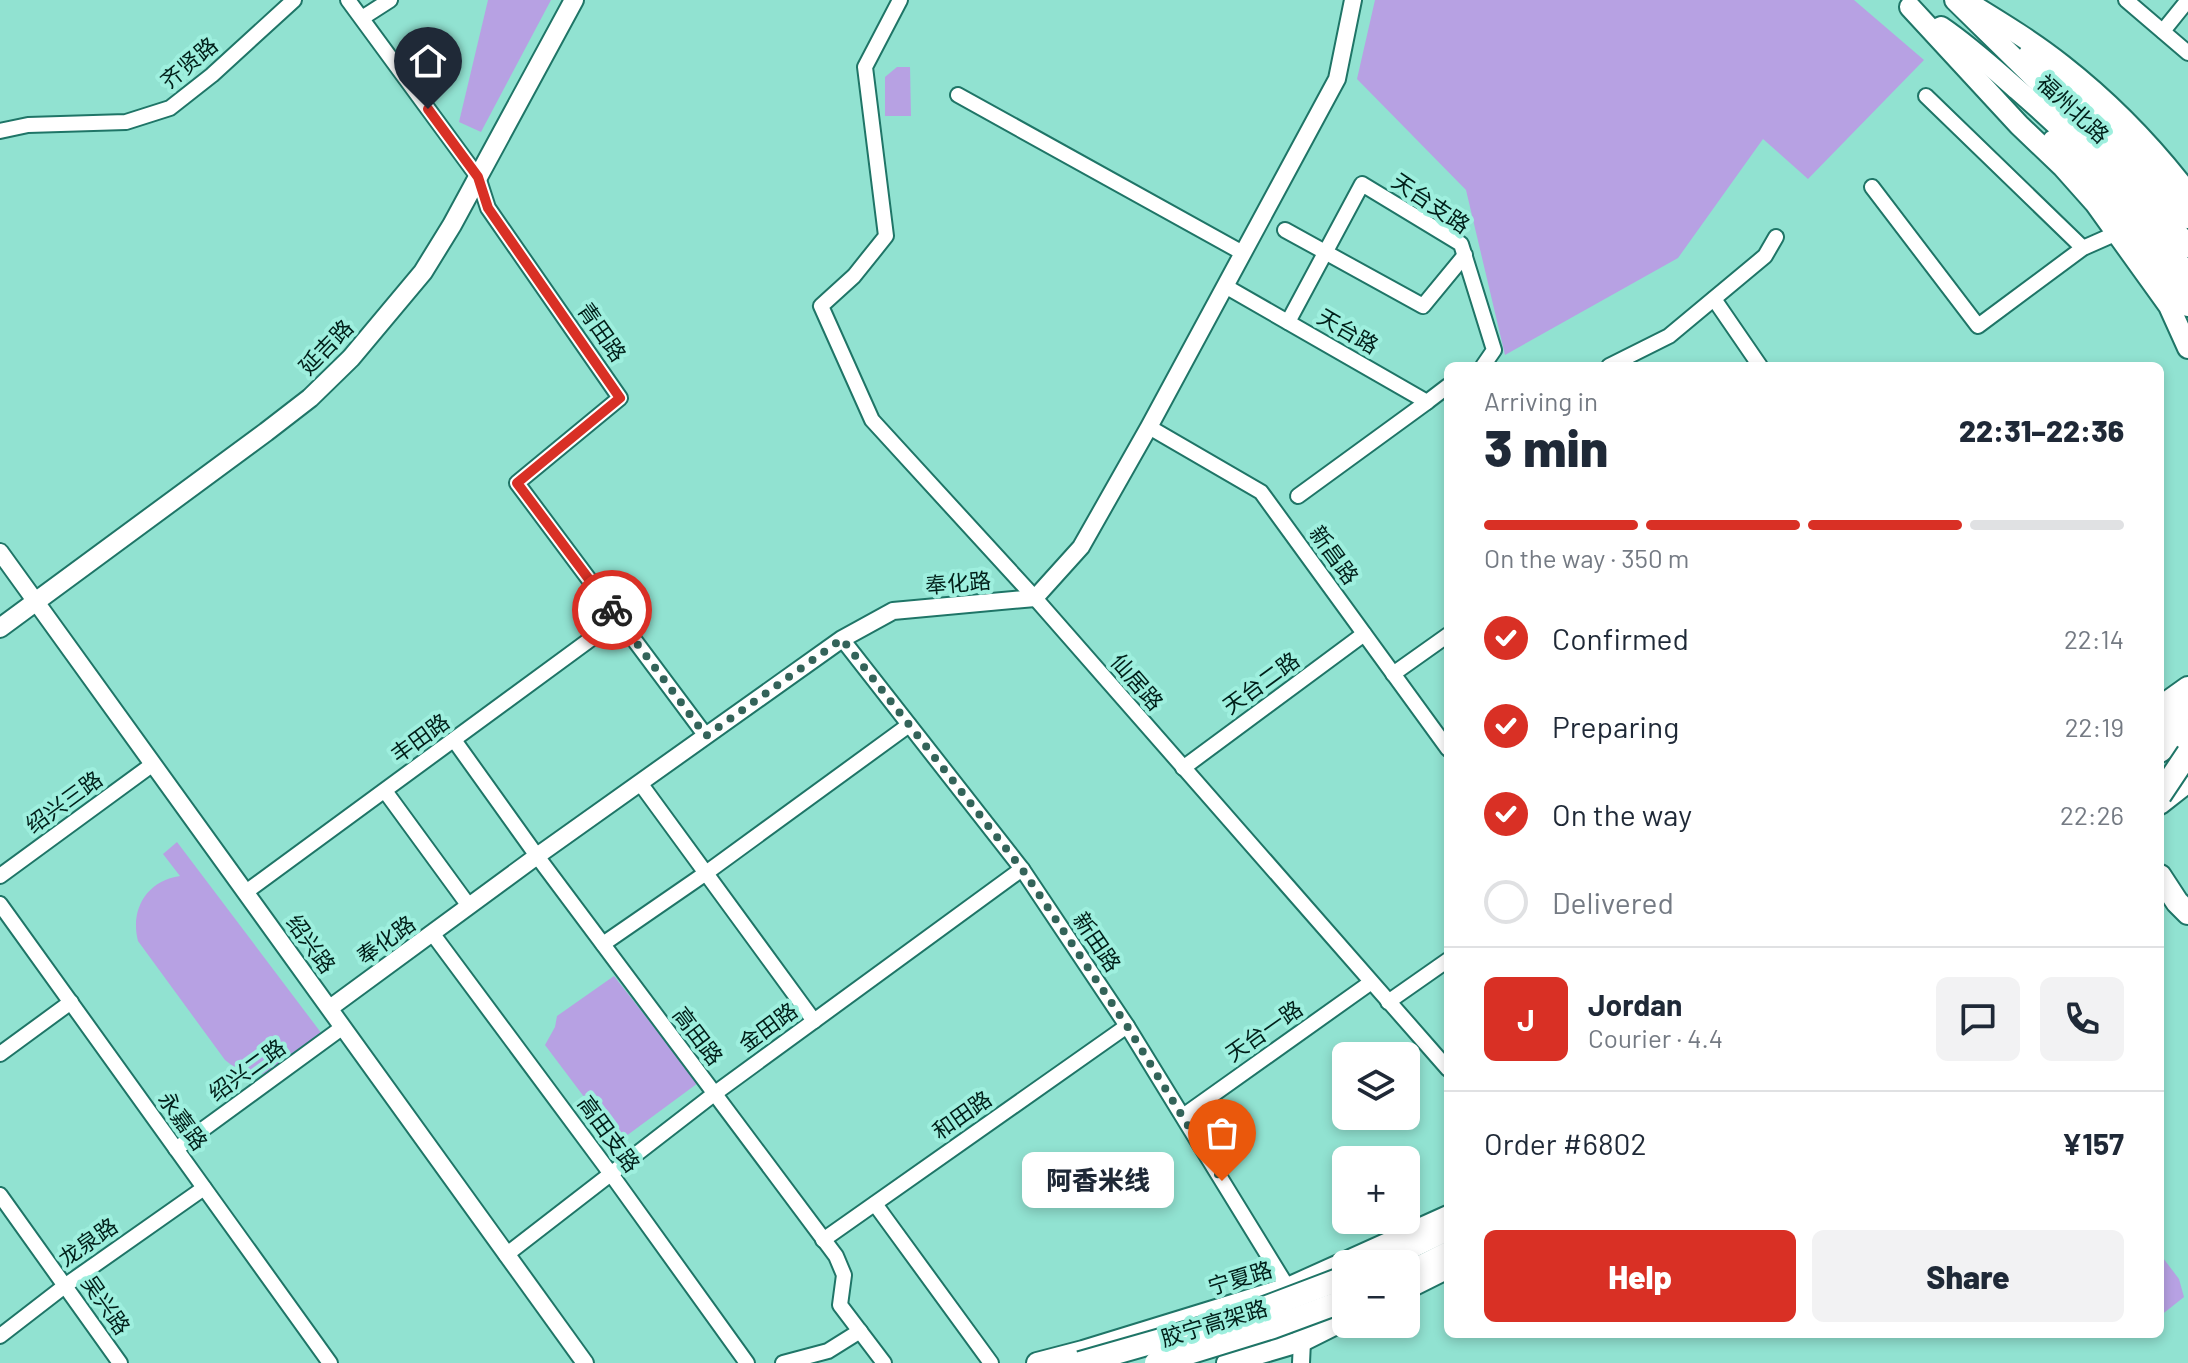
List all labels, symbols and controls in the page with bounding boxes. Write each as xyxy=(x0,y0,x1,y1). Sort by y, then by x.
pin xyxy=(394,27,462,109)
street label: 齐贤路 xyxy=(155,31,222,93)
icon: home xyxy=(406,39,450,83)
street label: 福州北路 xyxy=(2033,69,2115,148)
street label: 天台支路 xyxy=(1388,167,1475,238)
street label: 青田路 xyxy=(573,297,632,366)
street label: 天台路 xyxy=(1313,302,1384,358)
street label: 延吉路 xyxy=(293,314,358,379)
text: Arriving in xyxy=(1484,385,1598,416)
text: 22:31–22:36 xyxy=(1959,412,2124,448)
text: 3 min xyxy=(1484,415,1608,477)
street label: 新昌路 xyxy=(1305,520,1365,589)
text: On the way · 350 m xyxy=(1484,542,1689,573)
street label: 奉化路 xyxy=(924,566,992,598)
courier xyxy=(572,570,652,650)
icon: bike xyxy=(590,588,634,632)
icon: check xyxy=(1484,616,1528,660)
text: Confirmed xyxy=(1552,620,1689,656)
text: 22:14 xyxy=(2064,623,2124,654)
street label: 天台二路 xyxy=(1217,646,1304,719)
street label: 仙居路 xyxy=(1106,648,1169,715)
icon: check xyxy=(1484,704,1528,748)
street label: 丰田路 xyxy=(385,707,454,767)
text: Preparing xyxy=(1552,708,1679,744)
text: 22:19 xyxy=(2065,711,2124,742)
street label: 绍兴三路 xyxy=(20,765,107,838)
icon: check xyxy=(1484,792,1528,836)
text: On the way xyxy=(1552,796,1692,832)
text: 22:26 xyxy=(2060,799,2124,830)
text: Delivered xyxy=(1552,884,1674,920)
street label: 新田路 xyxy=(1069,907,1127,976)
street label: 绍兴路 xyxy=(282,909,342,978)
street label: 奉化路 xyxy=(351,909,420,969)
button: chat xyxy=(1936,977,2020,1061)
button: phone xyxy=(2040,977,2124,1061)
text: Jordan xyxy=(1588,986,1683,1022)
street label: 天台一路 xyxy=(1220,994,1307,1066)
street label: 金田路 xyxy=(733,996,802,1056)
street label: 高田路 xyxy=(669,1001,729,1070)
text: J xyxy=(1517,1001,1535,1037)
text: Courier · 4.4 xyxy=(1588,1022,1723,1053)
street label: 绍兴二路 xyxy=(203,1033,290,1106)
map controls xyxy=(1332,1042,1420,1338)
button: layers xyxy=(1332,1042,1420,1130)
street label: 和田路 xyxy=(927,1085,996,1144)
street label: 永嘉路 xyxy=(154,1086,214,1155)
street label: 高田支路 xyxy=(573,1090,646,1177)
pin xyxy=(1188,1099,1256,1181)
icon: bag xyxy=(1200,1111,1244,1155)
text: Order #6802 xyxy=(1484,1125,1647,1161)
text: ¥157 xyxy=(2062,1125,2124,1161)
button: + xyxy=(1332,1146,1420,1234)
callout: 阿香米线 xyxy=(1022,1153,1174,1209)
text: 阿香米线 xyxy=(1046,1164,1150,1195)
street label: 龙泉路 xyxy=(53,1212,122,1271)
button: Help xyxy=(1484,1230,1796,1322)
button: Share xyxy=(1812,1230,2124,1322)
button: − xyxy=(1332,1250,1420,1338)
street label: 宁夏路 xyxy=(1204,1255,1275,1299)
street label: 吴兴路 xyxy=(77,1270,136,1339)
street label: 胶宁高架路 xyxy=(1157,1294,1270,1351)

